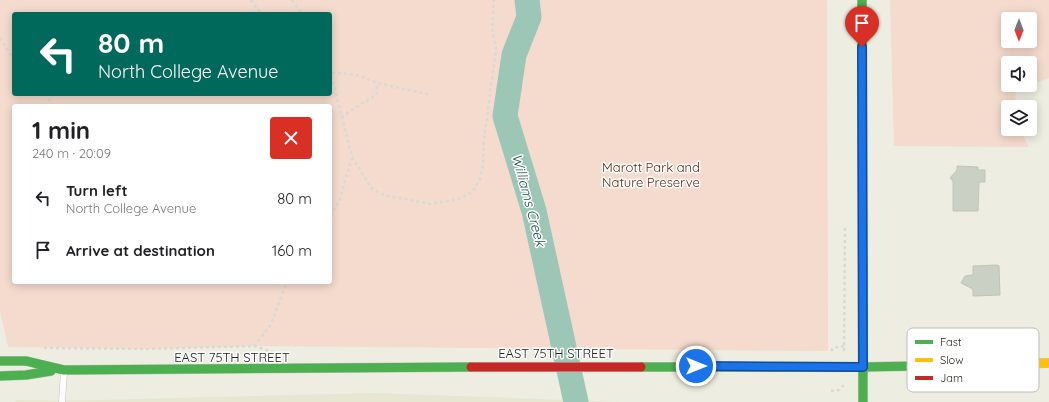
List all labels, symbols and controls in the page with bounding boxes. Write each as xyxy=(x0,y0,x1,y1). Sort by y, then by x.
pin xyxy=(845,6,879,47)
icon: arrive xyxy=(851,12,873,34)
north arrow xyxy=(1001,12,1037,48)
map controls xyxy=(1001,12,1037,136)
text: 80 m xyxy=(98,25,164,60)
icon: left xyxy=(32,28,84,80)
button: sound xyxy=(1001,56,1037,92)
text: North College Avenue xyxy=(98,60,278,83)
button: layers xyxy=(1001,100,1037,136)
text: 1 min xyxy=(32,115,90,145)
button: close xyxy=(270,117,312,159)
text: 240 m · 20:09 xyxy=(32,145,111,161)
water label: Williams Creek xyxy=(508,152,550,250)
park label: Marott Park and Nature Preserve xyxy=(602,159,700,190)
text: Turn left xyxy=(66,181,128,200)
icon: left xyxy=(32,187,54,209)
text: 80 m xyxy=(277,189,312,208)
text: North College Avenue xyxy=(66,200,196,216)
icon: arrive xyxy=(32,239,54,261)
text: Arrive at destination xyxy=(66,241,215,260)
text: 160 m xyxy=(272,241,312,260)
legend xyxy=(907,328,1039,392)
text: Fast xyxy=(940,335,962,349)
street label: EAST 75TH STREET xyxy=(498,345,614,361)
position arrow xyxy=(675,345,717,387)
street label: EAST 75TH STREET xyxy=(174,349,290,365)
text: Slow xyxy=(940,353,964,367)
text: Jam xyxy=(940,371,963,385)

